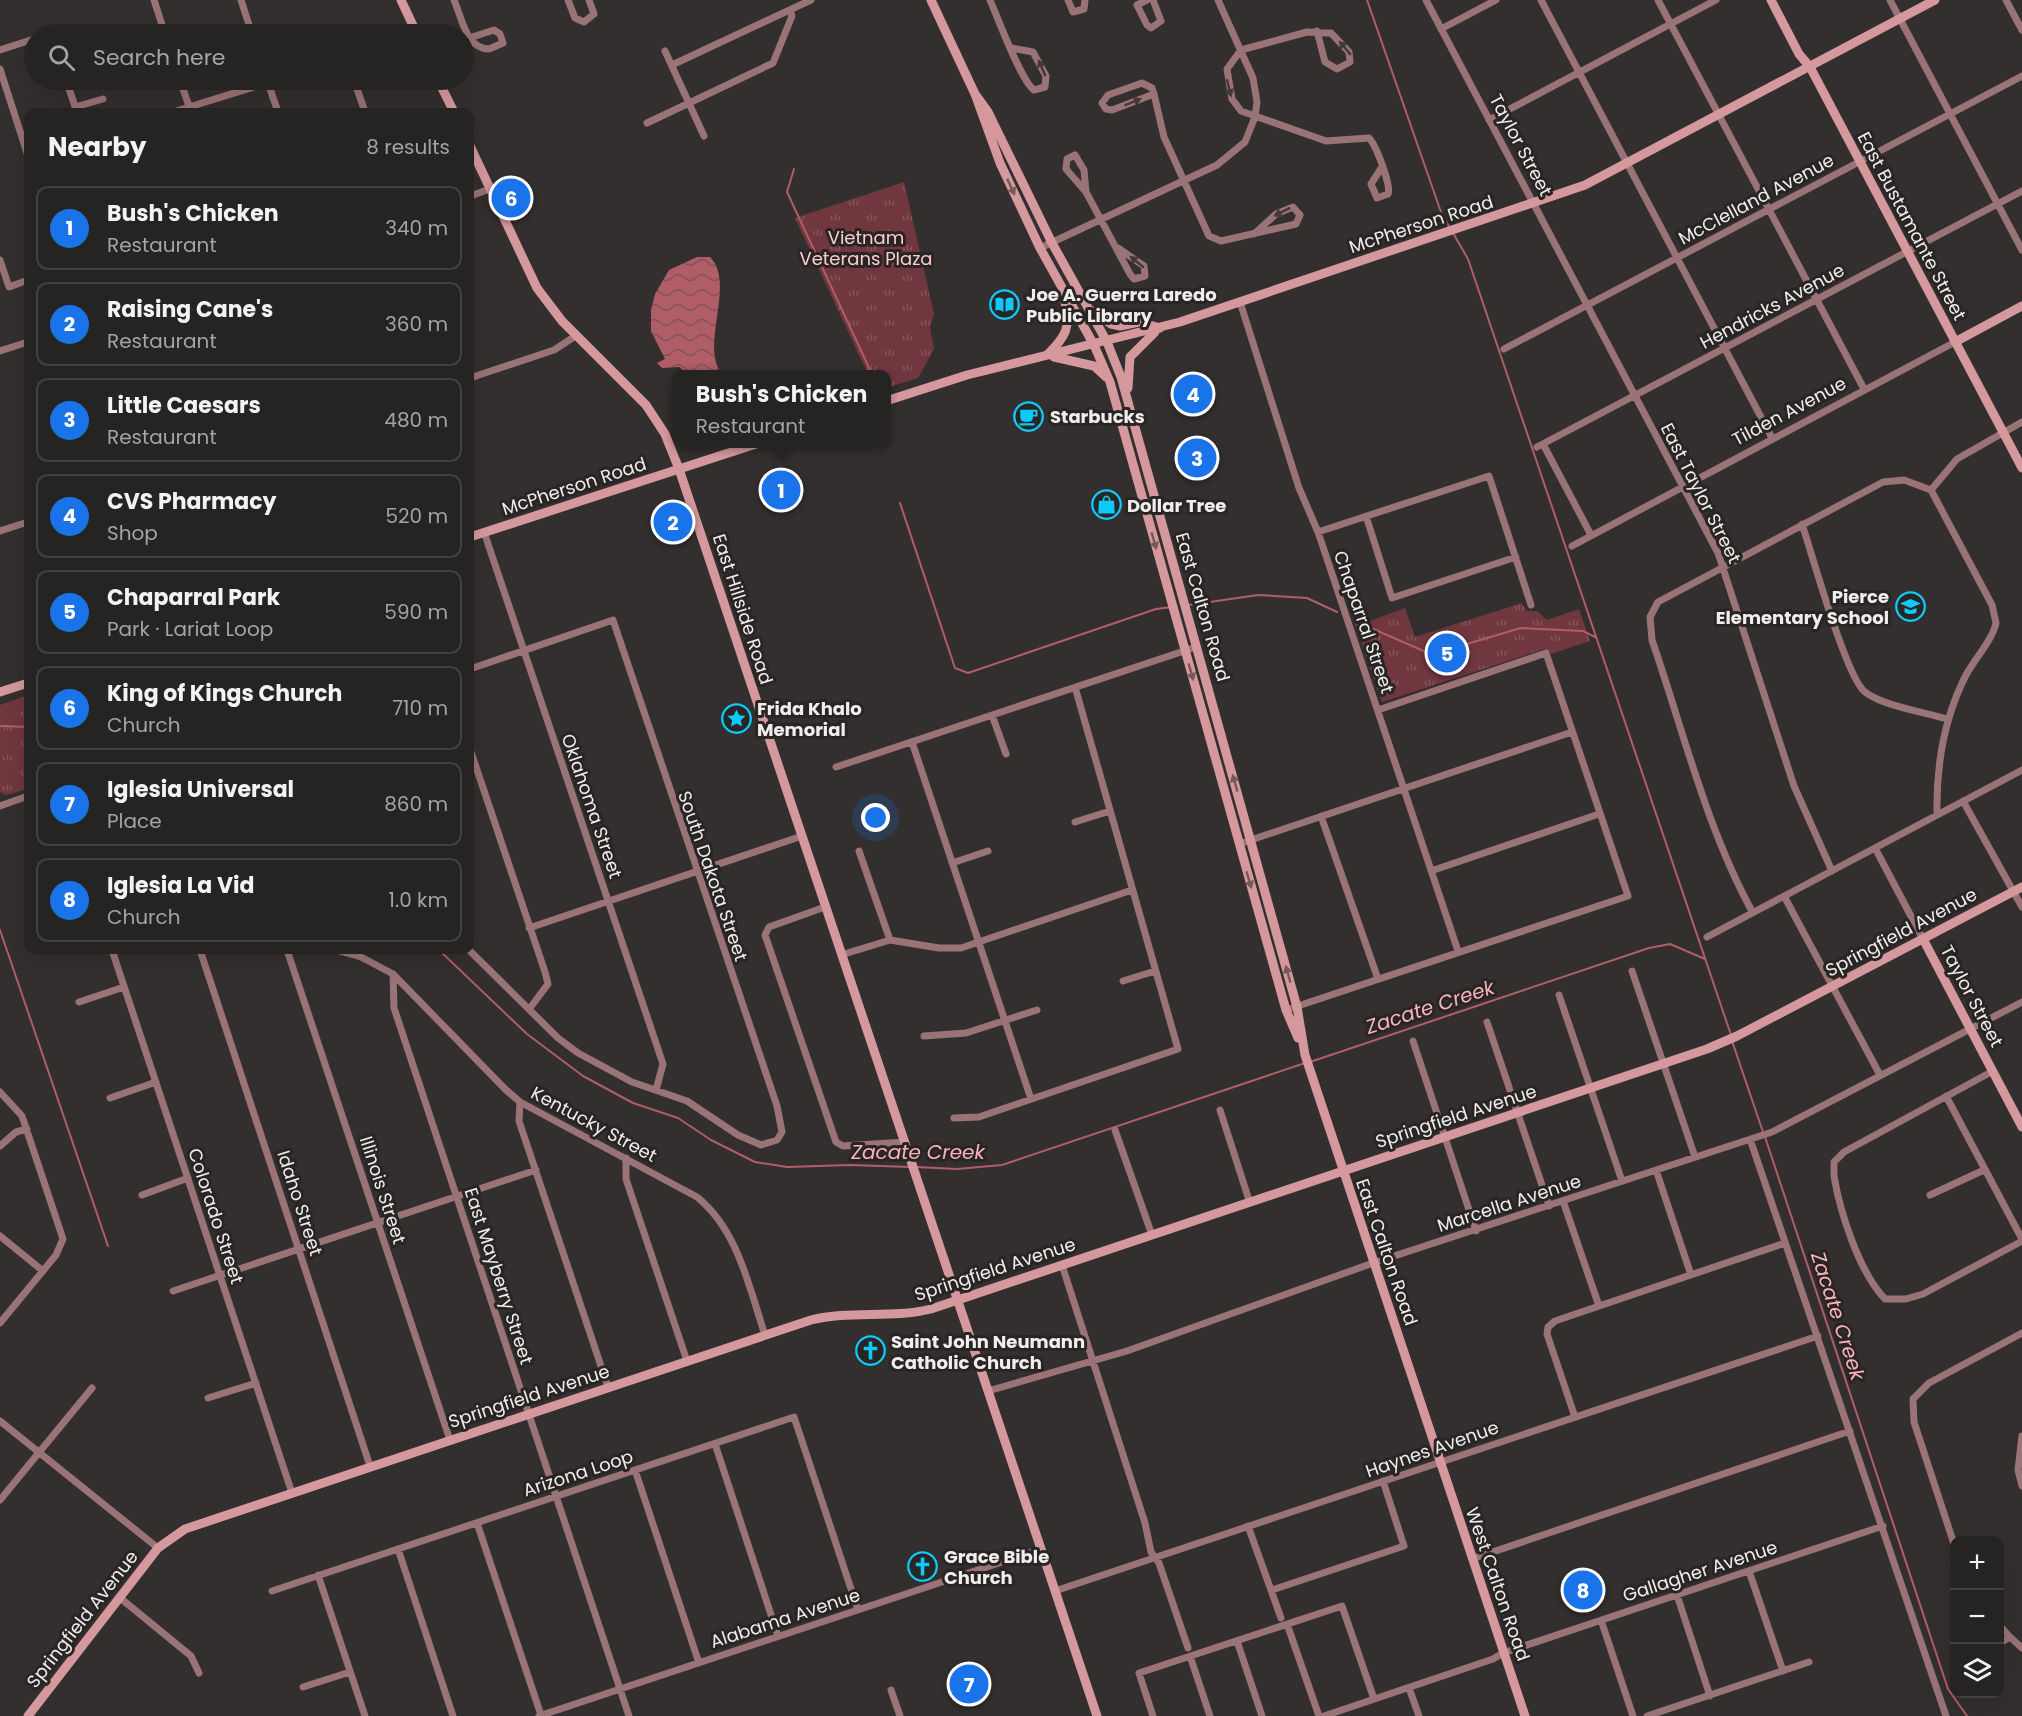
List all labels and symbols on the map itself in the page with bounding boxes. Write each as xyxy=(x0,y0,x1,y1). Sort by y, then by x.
one-way arrow xyxy=(1338,40,1351,56)
one-way arrow xyxy=(1037,59,1047,77)
one-way arrow xyxy=(1225,78,1235,97)
street label: Taylor Street xyxy=(1484,90,1558,200)
one-way arrow xyxy=(1124,97,1142,107)
street label: East Bustamante Street xyxy=(1852,127,1972,325)
street label: McClelland Avenue xyxy=(1674,147,1838,251)
pin: 6 xyxy=(492,176,530,220)
one-way arrow xyxy=(1007,179,1016,196)
street label: McPherson Road xyxy=(1346,189,1496,259)
one-way arrow xyxy=(1273,207,1290,217)
park label: Vietnam Veterans Plaza xyxy=(799,225,933,271)
one-way arrow xyxy=(1129,255,1145,268)
street label: Hendricks Avenue xyxy=(1695,257,1849,355)
place label: Joe A. Guerra Laredo Public Library xyxy=(1026,282,1217,328)
library icon: Joe A. Guerra Laredo Public Library xyxy=(989,288,1021,320)
street label: Tilden Avenue xyxy=(1728,370,1850,452)
pin: 4 xyxy=(1174,372,1212,416)
cafe icon: Starbucks xyxy=(1013,400,1045,432)
place label: Starbucks xyxy=(1050,404,1145,429)
street label: East Taylor Street xyxy=(1655,419,1747,567)
pin: 3 xyxy=(1178,436,1216,480)
street label: McPherson Road xyxy=(499,451,649,521)
pin: 1 xyxy=(762,468,800,512)
shop icon: Dollar Tree xyxy=(1090,489,1122,521)
place label: Dollar Tree xyxy=(1127,493,1226,518)
pin: 2 xyxy=(654,500,692,544)
street label: East Calton Road xyxy=(1170,530,1236,684)
street label: East Hillside Road xyxy=(707,531,779,687)
one-way arrow xyxy=(1150,532,1160,550)
street label: Chaparral Street xyxy=(1328,547,1400,697)
place label: Pierce Elementary School xyxy=(1716,584,1889,630)
school or university icon: Pierce Elementary School xyxy=(1894,590,1926,622)
pin: 5 xyxy=(1428,630,1466,676)
one-way arrow xyxy=(1187,663,1196,681)
place label: Frida Khalo Memorial xyxy=(757,696,862,742)
place icon: Frida Khalo Memorial xyxy=(720,702,752,734)
street label: Oklahoma Street xyxy=(556,730,628,882)
one-way arrow xyxy=(1230,774,1239,792)
street label: South Dakota Street xyxy=(672,788,754,964)
your location xyxy=(861,803,890,832)
one-way arrow xyxy=(1245,871,1254,889)
street label: Springfield Avenue xyxy=(1821,882,1981,982)
street label: Taylor Street xyxy=(1935,941,2009,1051)
one-way arrow xyxy=(1283,965,1292,983)
water label: Zacate Creek xyxy=(1361,973,1499,1041)
street label: Springfield Avenue xyxy=(1372,1078,1540,1154)
street label: Kentucky Street xyxy=(527,1080,661,1168)
street label: Illinois Street xyxy=(354,1133,412,1247)
water label: Zacate Creek xyxy=(850,1138,987,1166)
street label: Colorado Street xyxy=(182,1145,250,1287)
street label: Idaho Street xyxy=(271,1147,329,1259)
street label: Marcella Avenue xyxy=(1434,1168,1584,1238)
street label: East Calton Road xyxy=(1350,1175,1424,1329)
street label: East Mayberry Street xyxy=(459,1184,539,1368)
street label: Springfield Avenue xyxy=(911,1231,1079,1307)
water label: Zacate Creek xyxy=(1804,1247,1872,1385)
place label: Saint John Neumann Catholic Church xyxy=(891,1329,1085,1375)
church icon: Saint John Neumann Catholic Church xyxy=(854,1335,886,1367)
street label: Springfield Avenue xyxy=(445,1358,613,1434)
street label: Haynes Avenue xyxy=(1362,1415,1502,1483)
street label: Arizona Loop xyxy=(520,1443,636,1503)
street label: West Calton Road xyxy=(1460,1504,1536,1664)
street label: Gallagher Avenue xyxy=(1620,1534,1780,1608)
place label: Grace Bible Church xyxy=(944,1544,1049,1590)
street label: Springfield Avenue xyxy=(20,1545,144,1693)
church icon: Grace Bible Church xyxy=(907,1550,939,1582)
pin: 8 xyxy=(1564,1568,1602,1612)
street label: Alabama Avenue xyxy=(707,1582,863,1654)
pin: 7 xyxy=(950,1662,988,1706)

